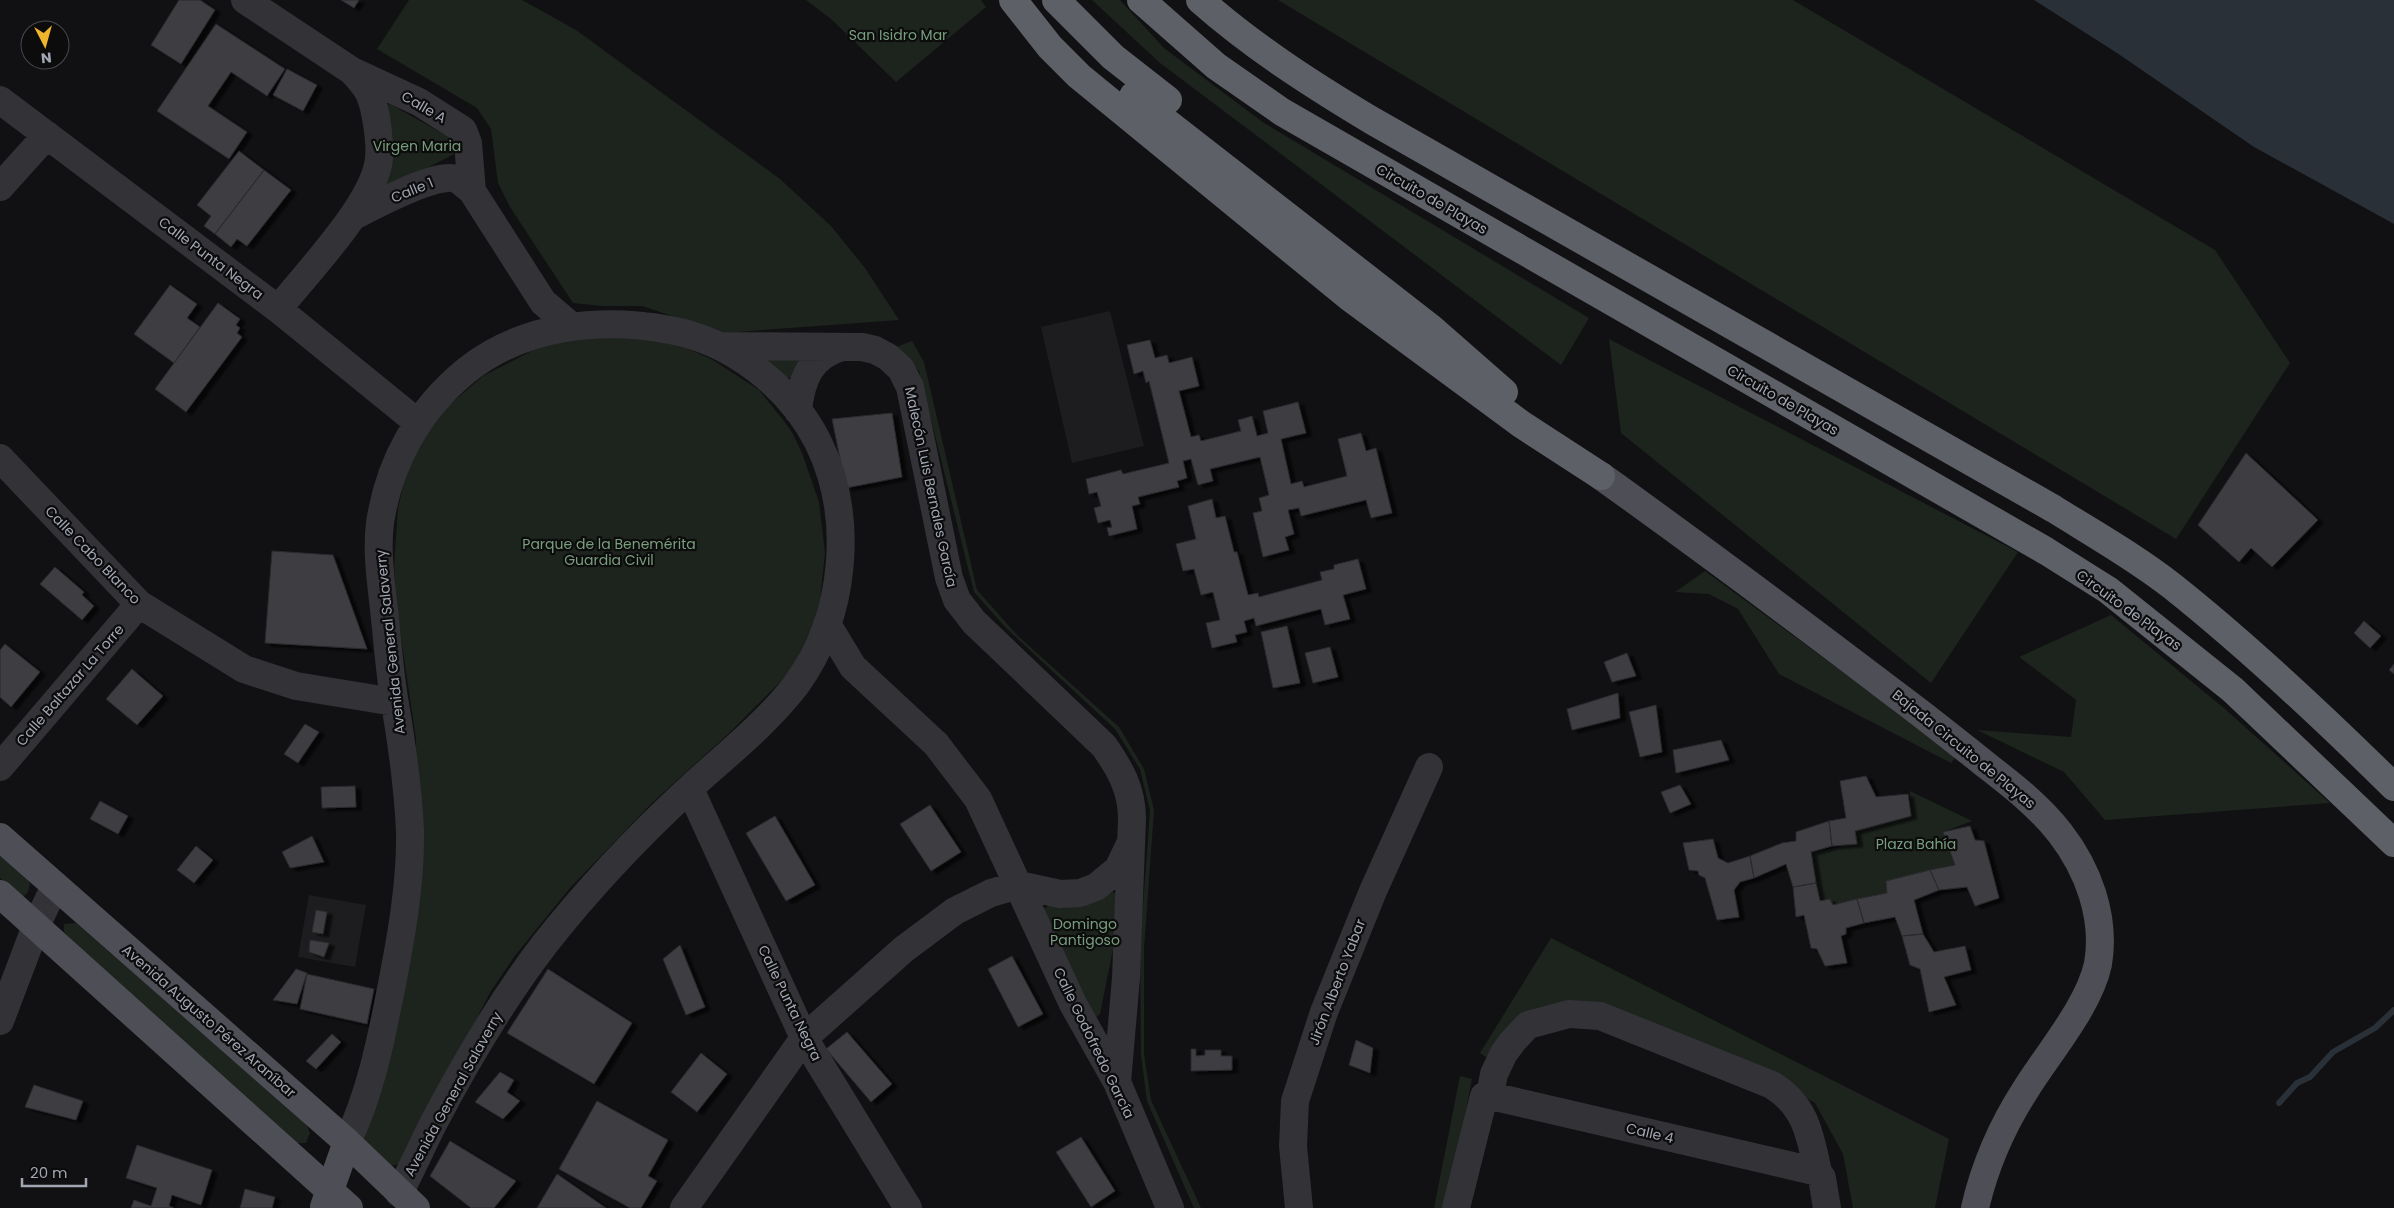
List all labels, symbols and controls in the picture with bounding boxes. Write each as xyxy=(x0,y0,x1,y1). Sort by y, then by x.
north arrow xyxy=(20,20,70,70)
park label: San Isidro Mar xyxy=(849,25,947,45)
text: N xyxy=(40,47,53,68)
street label: Calle A xyxy=(398,86,450,128)
park label: Virgen Maria xyxy=(373,136,461,156)
street label: Circuito de Playas xyxy=(1373,159,1491,239)
street label: Calle 1 xyxy=(388,172,436,208)
street label: Calle Punta Negra xyxy=(154,212,268,304)
street label: Circuito de Playas xyxy=(1724,360,1842,440)
street label: Malecón Luis Bernales García xyxy=(900,385,962,589)
street label: Calle Cabo Blanco xyxy=(41,501,145,609)
park label: Parque de la Benemérita Guardia Civil xyxy=(522,534,696,570)
street label: Avenida General Salaverry xyxy=(370,549,410,735)
street label: Circuito de Playas xyxy=(2072,565,2186,655)
street label: Calle Baltazar La Torre xyxy=(11,620,129,750)
street label: Bajada Circuito de Playas xyxy=(1888,685,2040,813)
park label: Plaza Bahía xyxy=(1876,834,1956,854)
park label: Domingo Pantigoso xyxy=(1050,914,1120,950)
street label: Jirón Alberto Yabar xyxy=(1304,916,1370,1048)
street label: Avenida Augusto Pérez Araníbar xyxy=(118,940,300,1102)
street label: Calle Punta Negra xyxy=(753,942,827,1064)
street label: Calle Godofredo García xyxy=(1049,964,1139,1122)
street label: Avenida General Salaverry xyxy=(399,1008,507,1180)
street label: Calle 4 xyxy=(1624,1118,1676,1148)
scale bar xyxy=(22,1156,86,1188)
text: 20 m xyxy=(30,1162,68,1183)

